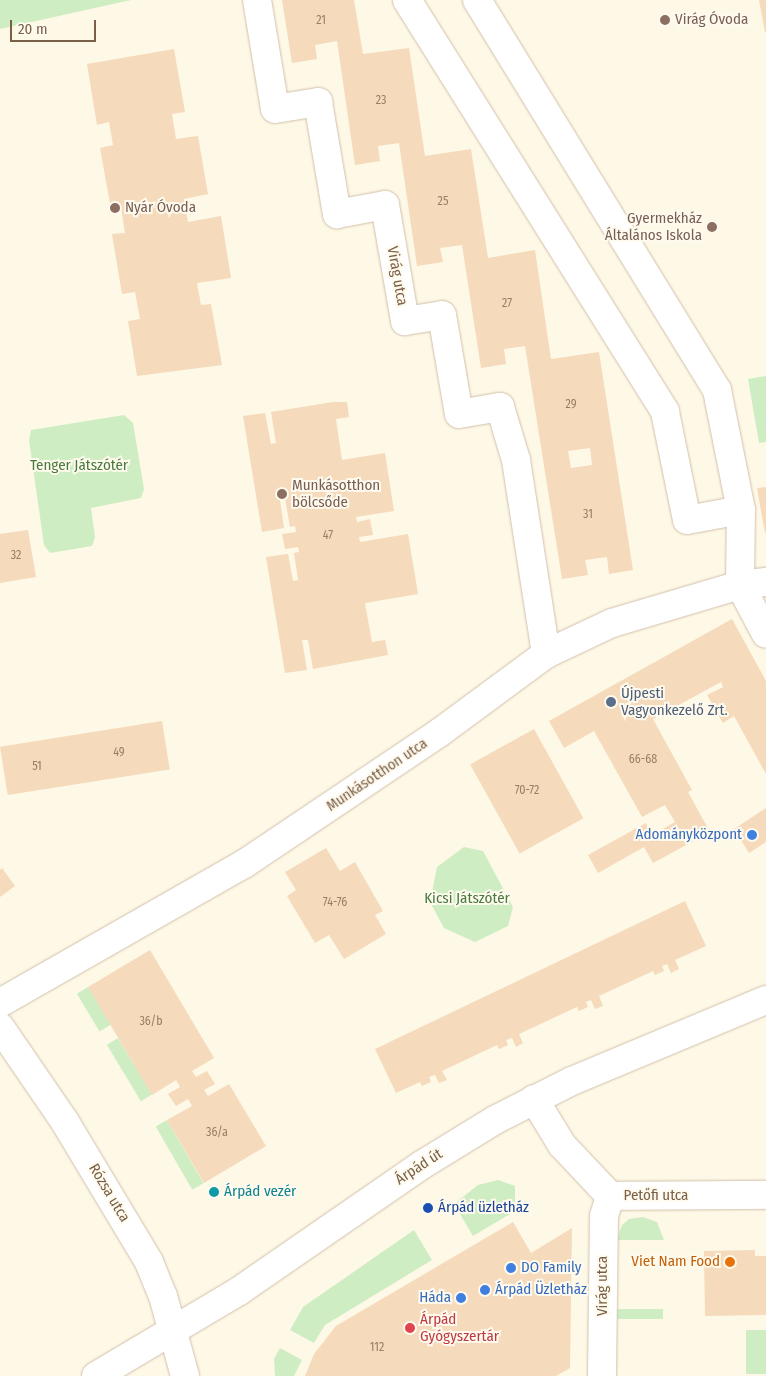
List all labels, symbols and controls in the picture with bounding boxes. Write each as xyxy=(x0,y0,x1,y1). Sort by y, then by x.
scale bar xyxy=(12,10,99,42)
place label: Virág Óvoda xyxy=(675,11,748,29)
house number: 21 xyxy=(316,14,326,28)
marker: Virág Óvoda xyxy=(659,14,671,26)
text: 20 m xyxy=(18,20,48,38)
house number: 23 xyxy=(376,94,386,108)
house number: 25 xyxy=(438,195,448,209)
place label: Nyár Óvoda xyxy=(125,199,196,217)
marker: Nyár Óvoda xyxy=(109,202,121,214)
place label: Gyermekház Általános Iskola xyxy=(605,209,702,244)
marker: Gyermekház Általános Iskola xyxy=(706,221,718,233)
street label: Virág utca xyxy=(383,245,411,307)
house number: 27 xyxy=(502,297,512,311)
house number: 29 xyxy=(565,398,577,412)
park label: Tenger Játszótér xyxy=(30,457,128,475)
place label: Munkásotthon bölcsőde xyxy=(292,476,380,511)
marker: Munkásotthon bölcsőde xyxy=(276,488,288,500)
house number: 31 xyxy=(583,508,593,522)
house number: 47 xyxy=(323,529,333,543)
house number: 32 xyxy=(11,549,21,563)
place label: Újpesti Vagyonkezelő Zrt. xyxy=(621,684,728,719)
marker: Újpesti Vagyonkezelő Zrt. xyxy=(605,696,617,708)
street label: Munkásotthon utca xyxy=(323,735,431,815)
house number: 49 xyxy=(113,746,125,760)
house number: 66-68 xyxy=(629,753,657,767)
house number: 51 xyxy=(32,760,42,774)
house number: 70-72 xyxy=(515,784,539,798)
place label: Adományközpont xyxy=(636,826,742,844)
marker: Adományközpont xyxy=(746,829,758,841)
park label: Kicsi Játszótér xyxy=(424,890,510,908)
house number: 74-76 xyxy=(323,896,347,910)
house number: 36/b xyxy=(139,1015,163,1029)
house number: 36/a xyxy=(206,1126,228,1140)
street label: Árpád út xyxy=(392,1145,446,1189)
street label: Rózsa utca xyxy=(85,1161,133,1225)
place label: Árpád vezér xyxy=(224,1183,296,1201)
marker: Árpád vezér xyxy=(208,1186,220,1198)
street label: Petőfi utca xyxy=(624,1187,688,1205)
place label: Árpád üzletház xyxy=(438,1199,529,1217)
marker: Árpád üzletház xyxy=(422,1202,434,1214)
place label: Viet Nam Food xyxy=(631,1253,720,1271)
street label: Virág utca xyxy=(594,1256,612,1316)
marker: Viet Nam Food xyxy=(724,1256,736,1268)
place label: DO Family xyxy=(521,1259,581,1277)
marker: DO Family xyxy=(505,1262,517,1274)
place label: Árpád Üzletház xyxy=(495,1281,587,1299)
marker: Árpád Üzletház xyxy=(479,1284,491,1296)
place label: Háda xyxy=(419,1289,451,1307)
marker: Háda xyxy=(455,1292,467,1304)
place label: Árpád Gyógyszertár xyxy=(420,1310,499,1345)
marker: Árpád Gyógyszertár xyxy=(404,1322,416,1334)
house number: 112 xyxy=(370,1341,384,1355)

